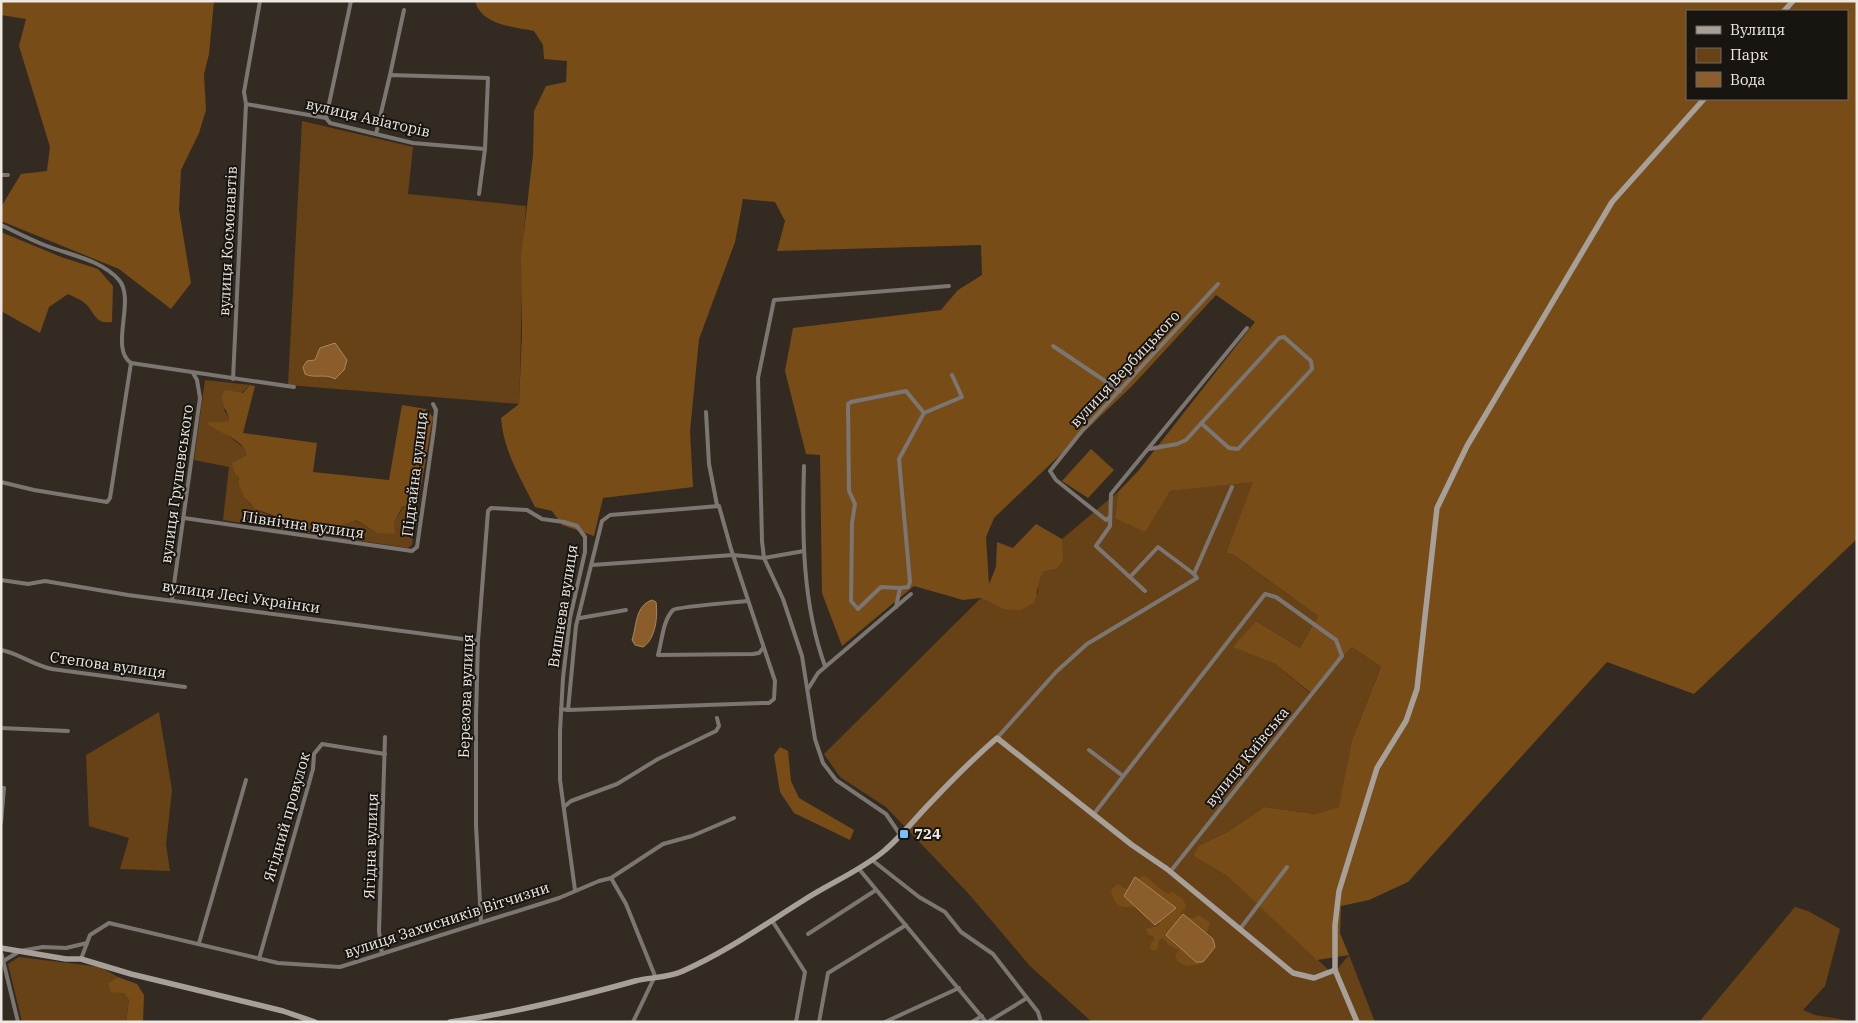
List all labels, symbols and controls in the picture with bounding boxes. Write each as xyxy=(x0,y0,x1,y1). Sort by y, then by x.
legend xyxy=(1686,10,1848,100)
text: Вулиця xyxy=(1730,20,1785,39)
text: Парк xyxy=(1730,45,1768,64)
text: Вода xyxy=(1730,70,1766,89)
street label: вулиця Авіаторів xyxy=(304,94,432,141)
street label: вулиця Космонавтів xyxy=(214,165,241,316)
street label: вулиця Вербицького xyxy=(1065,306,1184,431)
street label: вулиця Грушевського xyxy=(156,403,197,565)
street label: Підгайна вулиця xyxy=(397,410,432,538)
street label: Північна вулиця xyxy=(241,507,366,543)
street label: Вишнева вулиця xyxy=(543,543,582,669)
street label: вулиця Лесі Українки xyxy=(161,576,321,617)
street label: Березова вулиця xyxy=(454,634,477,758)
street label: Степова вулиця xyxy=(49,647,167,682)
street label: вулиця Київська xyxy=(1201,703,1293,810)
street label: Ягідний провулок xyxy=(259,750,314,884)
street label: Ягідна вулиця xyxy=(359,793,382,899)
place label: 724 xyxy=(914,824,941,843)
marker: 724 xyxy=(898,828,910,840)
street label: вулиця Захисників Вітчизни xyxy=(342,877,552,962)

